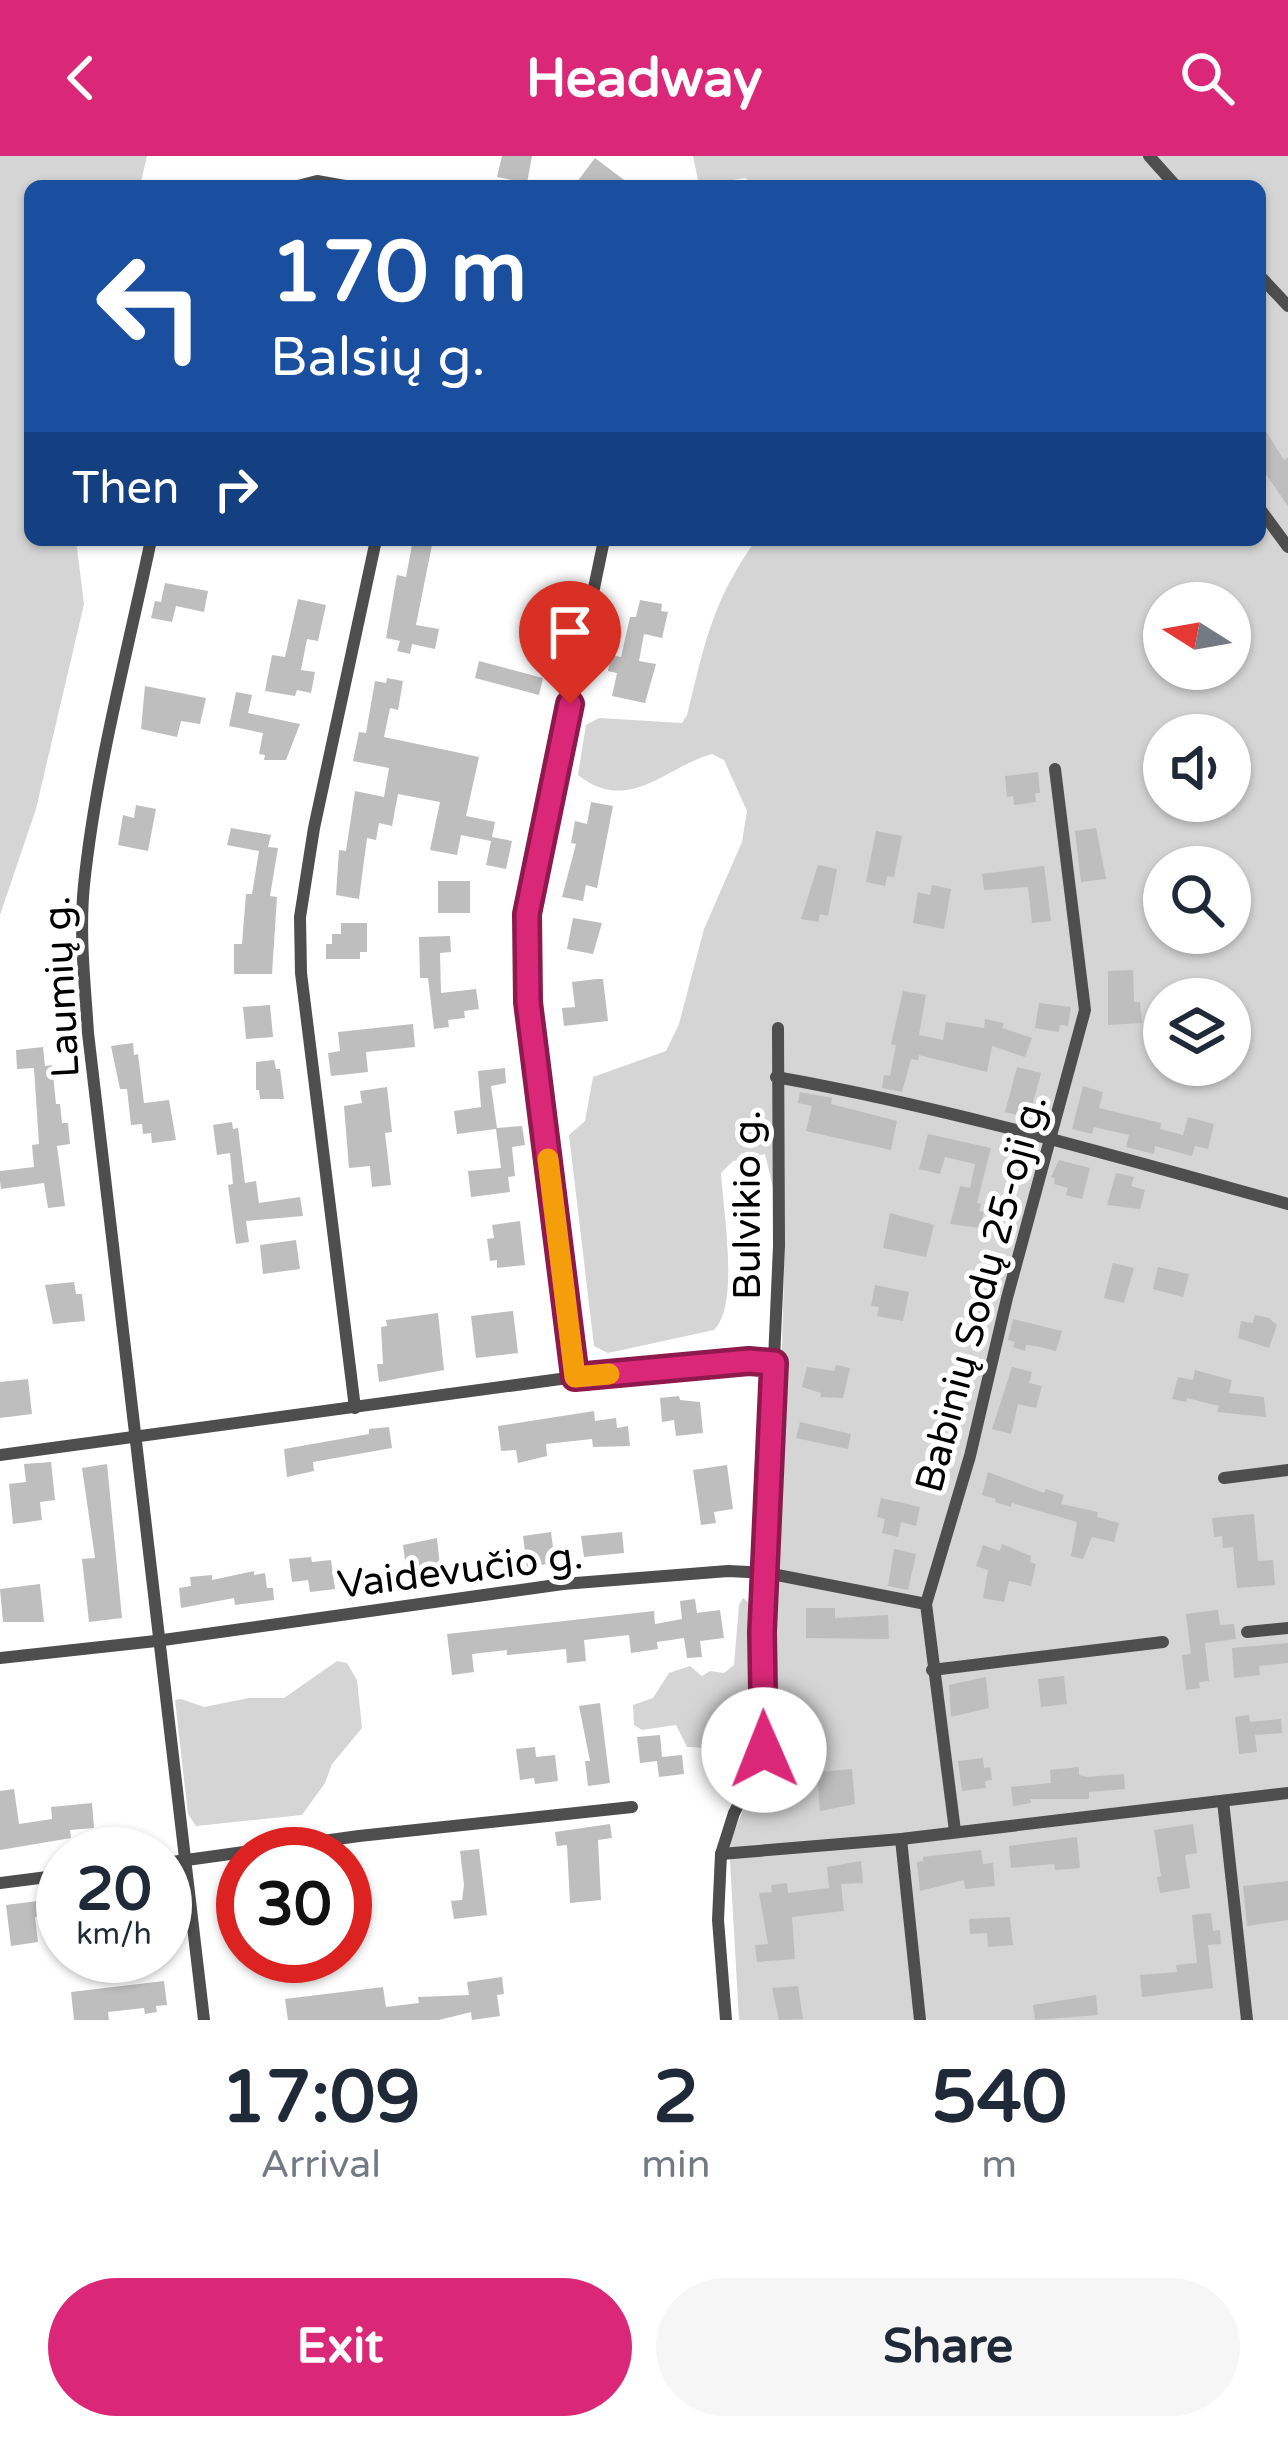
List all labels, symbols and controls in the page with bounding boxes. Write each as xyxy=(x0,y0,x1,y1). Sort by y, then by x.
icon: back xyxy=(48,45,114,111)
icon: search xyxy=(1174,45,1240,111)
text: Headway xyxy=(526,46,762,111)
text: 170 m xyxy=(270,223,527,324)
icon: left xyxy=(72,228,228,384)
text: Balsių g. xyxy=(270,325,486,390)
icon: right xyxy=(203,456,269,522)
text: Then xyxy=(72,462,179,516)
pin xyxy=(519,581,621,704)
north arrow xyxy=(1143,582,1251,690)
map controls xyxy=(1143,582,1251,1086)
icon: arrive xyxy=(537,599,603,665)
button: sound xyxy=(1143,714,1251,822)
button: search xyxy=(1143,846,1251,954)
street label: Laumių g. xyxy=(33,895,90,1079)
button: layers xyxy=(1143,978,1251,1086)
street label: Babinių Sodų 25-oji g. xyxy=(906,1089,1057,1497)
street label: Bulvikio g. xyxy=(724,1110,771,1300)
street label: Vaidevučio g. xyxy=(335,1532,585,1609)
position arrow xyxy=(701,1687,827,1813)
speed limit sign: 30 xyxy=(216,1827,372,1983)
text: 20 xyxy=(76,1854,152,1926)
text: km/h xyxy=(76,1916,152,1953)
text: 17:09 xyxy=(221,2055,420,2142)
text: 2 xyxy=(653,2055,699,2142)
text: 540 xyxy=(931,2055,1067,2142)
text: Arrival xyxy=(260,2141,381,2188)
text: min xyxy=(641,2141,711,2188)
text: m xyxy=(981,2141,1017,2188)
button: Exit xyxy=(48,2278,632,2416)
button: Share xyxy=(656,2278,1240,2416)

